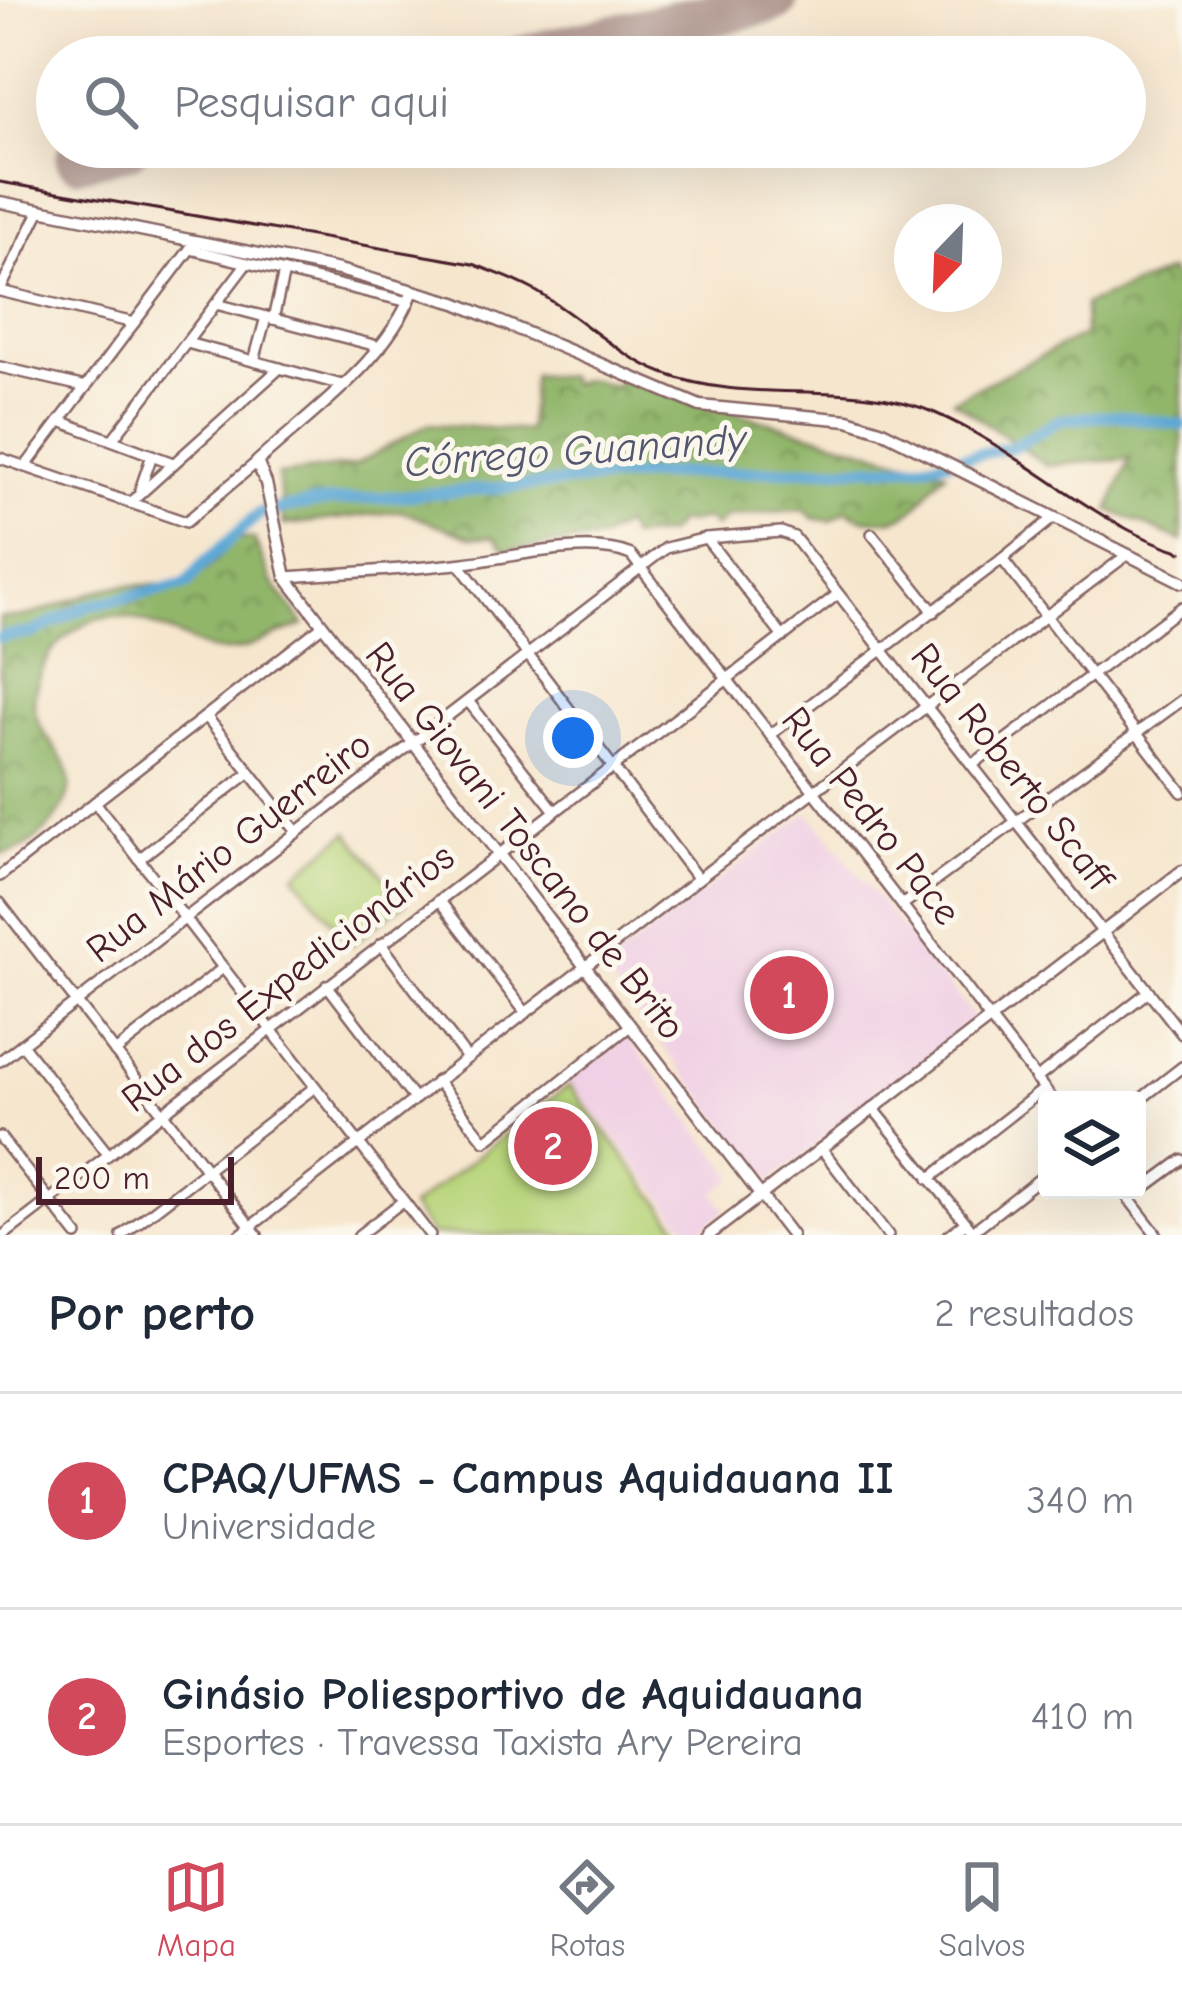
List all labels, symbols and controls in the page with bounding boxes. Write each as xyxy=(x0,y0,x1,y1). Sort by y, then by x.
search box xyxy=(36,36,1146,168)
icon: search xyxy=(78,69,144,135)
text: Pesquisar aqui xyxy=(174,76,449,128)
north arrow xyxy=(894,204,1002,312)
water label: Córrego Guanandy xyxy=(403,414,750,487)
street label: Rua Giovani Toscano de Brito xyxy=(356,633,694,1049)
street label: Rua Roberto Scaff xyxy=(901,634,1124,901)
street label: Rua Pedro Pace xyxy=(772,698,970,934)
your location xyxy=(543,708,603,768)
street label: Rua Mário Guerreiro xyxy=(78,722,380,972)
street label: Rua dos Expedicionários xyxy=(113,834,463,1122)
pin: 1 xyxy=(750,950,828,1040)
map controls xyxy=(1038,1091,1146,1199)
button: layers xyxy=(1038,1091,1146,1199)
pin: 2 xyxy=(514,1101,592,1191)
scale bar xyxy=(36,1151,234,1204)
text: 200 m xyxy=(54,1159,150,1197)
text: Por perto xyxy=(48,1284,255,1343)
text: 2 resultados xyxy=(934,1291,1134,1336)
text: CPAQ/UFMS - Campus Aquidauana II xyxy=(162,1452,894,1504)
text: 1 xyxy=(79,1478,95,1523)
text: 340 m xyxy=(1026,1478,1134,1523)
text: Universidade xyxy=(162,1504,376,1549)
text: Ginásio Poliesportivo de Aquidauana xyxy=(162,1668,864,1720)
text: 2 xyxy=(77,1694,97,1739)
text: 410 m xyxy=(1031,1694,1134,1739)
text: Esportes · Travessa Taxista Ary Pereira xyxy=(162,1720,803,1765)
tab: Mapa xyxy=(157,1854,236,1964)
tab: Rotas xyxy=(549,1854,625,1964)
tab: Salvos xyxy=(939,1854,1025,1964)

